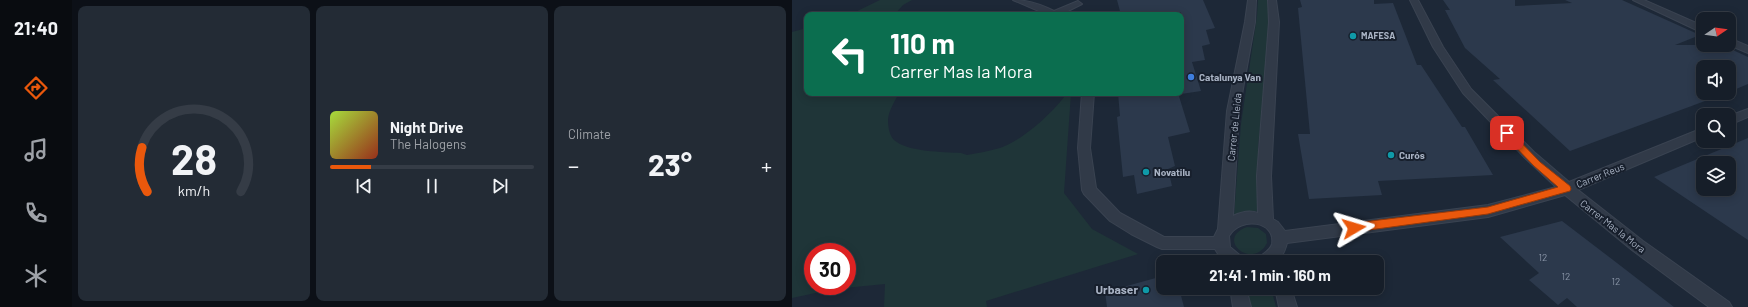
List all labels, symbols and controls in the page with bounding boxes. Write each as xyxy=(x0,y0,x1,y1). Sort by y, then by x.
north arrow xyxy=(1696,12,1736,52)
map controls xyxy=(1696,12,1736,196)
text: 21:40 xyxy=(14,17,58,39)
text: 110 m xyxy=(890,26,955,60)
icon: left xyxy=(824,28,876,80)
place label: MAFESA xyxy=(1361,30,1395,41)
marker: MAFESA xyxy=(1348,31,1358,41)
text: Carrer Mas la Mora xyxy=(890,60,1032,82)
button: sound xyxy=(1696,60,1736,100)
place label: Catalunya Van xyxy=(1199,71,1261,83)
marker: Catalunya Van xyxy=(1186,72,1196,82)
icon: directions xyxy=(22,74,50,102)
street label: Carrer de Lleida xyxy=(1224,92,1244,162)
button: search xyxy=(1696,108,1736,148)
pin xyxy=(1490,116,1524,150)
text: Night Drive xyxy=(390,118,463,136)
icon: arrive xyxy=(1496,122,1518,144)
text: Climate xyxy=(568,126,611,142)
text: 28 xyxy=(171,132,217,182)
icon: music xyxy=(22,136,50,164)
text: The Halogens xyxy=(390,136,466,152)
text: 23° xyxy=(648,146,692,182)
place label: Curós xyxy=(1399,149,1425,161)
marker: Curós xyxy=(1386,150,1396,160)
text: − xyxy=(568,152,579,178)
text: + xyxy=(761,152,772,178)
button: layers xyxy=(1696,156,1736,196)
street label: Carrer Reus xyxy=(1574,160,1626,190)
place label: Novatilu xyxy=(1154,166,1190,178)
marker: Novatilu xyxy=(1141,167,1151,177)
icon: previous xyxy=(353,175,375,197)
icon: pause xyxy=(421,175,443,197)
icon: next xyxy=(489,175,511,197)
text: km/h xyxy=(178,181,210,198)
street label: Carrer Mas la Mora xyxy=(1578,197,1648,255)
icon: phone xyxy=(22,199,50,227)
position arrow xyxy=(1333,207,1375,249)
speed limit sign: 30 xyxy=(804,243,856,295)
house number: 12 xyxy=(1539,251,1547,263)
icon: climate xyxy=(22,262,50,290)
text: 21:41 · 1 min · 160 m xyxy=(1209,266,1331,284)
house number: 12 xyxy=(1562,270,1570,282)
house number: 12 xyxy=(1612,275,1620,287)
place label: Urbaser xyxy=(1096,282,1138,296)
marker: Urbaser xyxy=(1141,285,1151,295)

